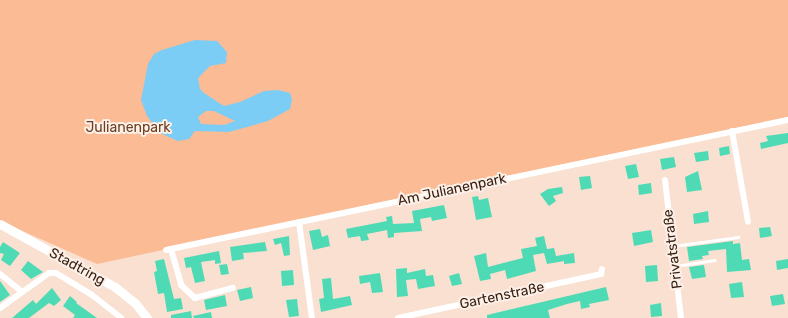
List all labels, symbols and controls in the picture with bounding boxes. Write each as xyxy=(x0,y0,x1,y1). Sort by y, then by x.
park label: Julianenpark xyxy=(85,120,171,136)
street label: Am Julianenpark xyxy=(396,170,508,210)
street label: Privatstraße xyxy=(660,208,686,290)
street label: Stadtring xyxy=(46,245,108,289)
street label: Gartenstraße xyxy=(458,279,546,313)

